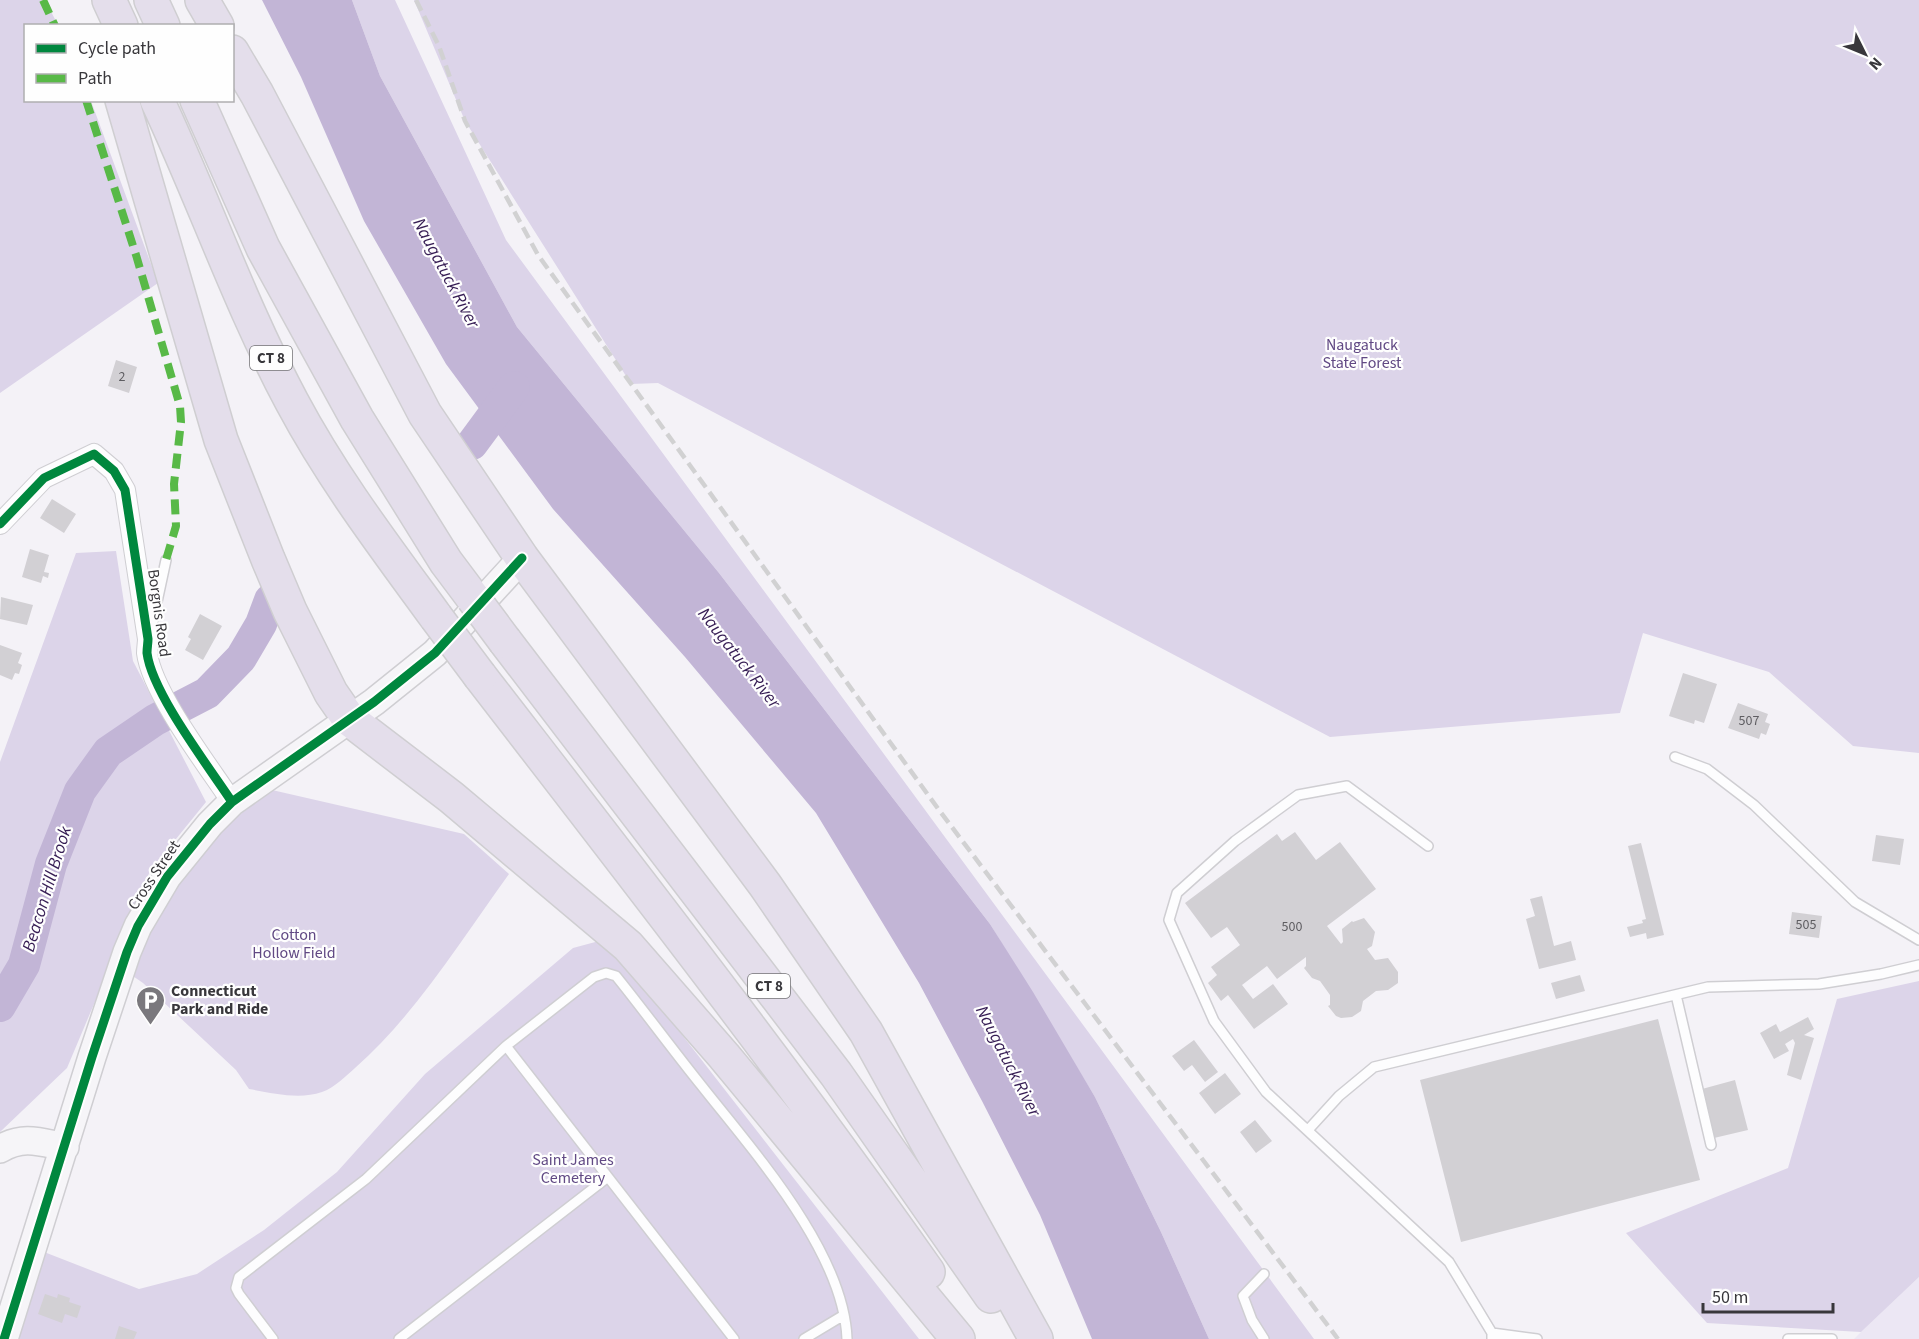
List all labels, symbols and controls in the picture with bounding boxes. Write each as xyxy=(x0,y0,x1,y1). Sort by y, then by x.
legend xyxy=(24,24,234,102)
north arrow xyxy=(1835,24,1895,84)
text: Cycle path xyxy=(78,36,156,61)
text: N xyxy=(1864,52,1887,75)
text: Path xyxy=(78,66,112,91)
water label: Naugatuck River xyxy=(406,213,486,333)
park label: Naugatuck State Forest xyxy=(1323,334,1402,374)
road number: CT 8 xyxy=(250,346,292,370)
house number: 2 xyxy=(119,367,126,387)
street label: Borgnis Road xyxy=(142,568,176,658)
water label: Naugatuck River xyxy=(692,602,787,714)
house number: 507 xyxy=(1739,711,1759,731)
water label: Beacon Hill Brook xyxy=(16,823,78,955)
street label: Cross Street xyxy=(123,835,186,914)
house number: 505 xyxy=(1796,915,1816,935)
house number: 500 xyxy=(1282,917,1302,937)
park label: Cotton Hollow Field xyxy=(252,924,336,964)
road number: CT 8 xyxy=(748,974,790,998)
place label: Connecticut Park and Ride xyxy=(171,980,268,1020)
parking icon: Connecticut Park and Ride xyxy=(134,984,166,1026)
water label: Naugatuck River xyxy=(969,1001,1047,1122)
park label: Saint James Cemetery xyxy=(532,1149,614,1189)
scale bar xyxy=(1703,1276,1834,1314)
text: 50 m xyxy=(1712,1285,1748,1310)

